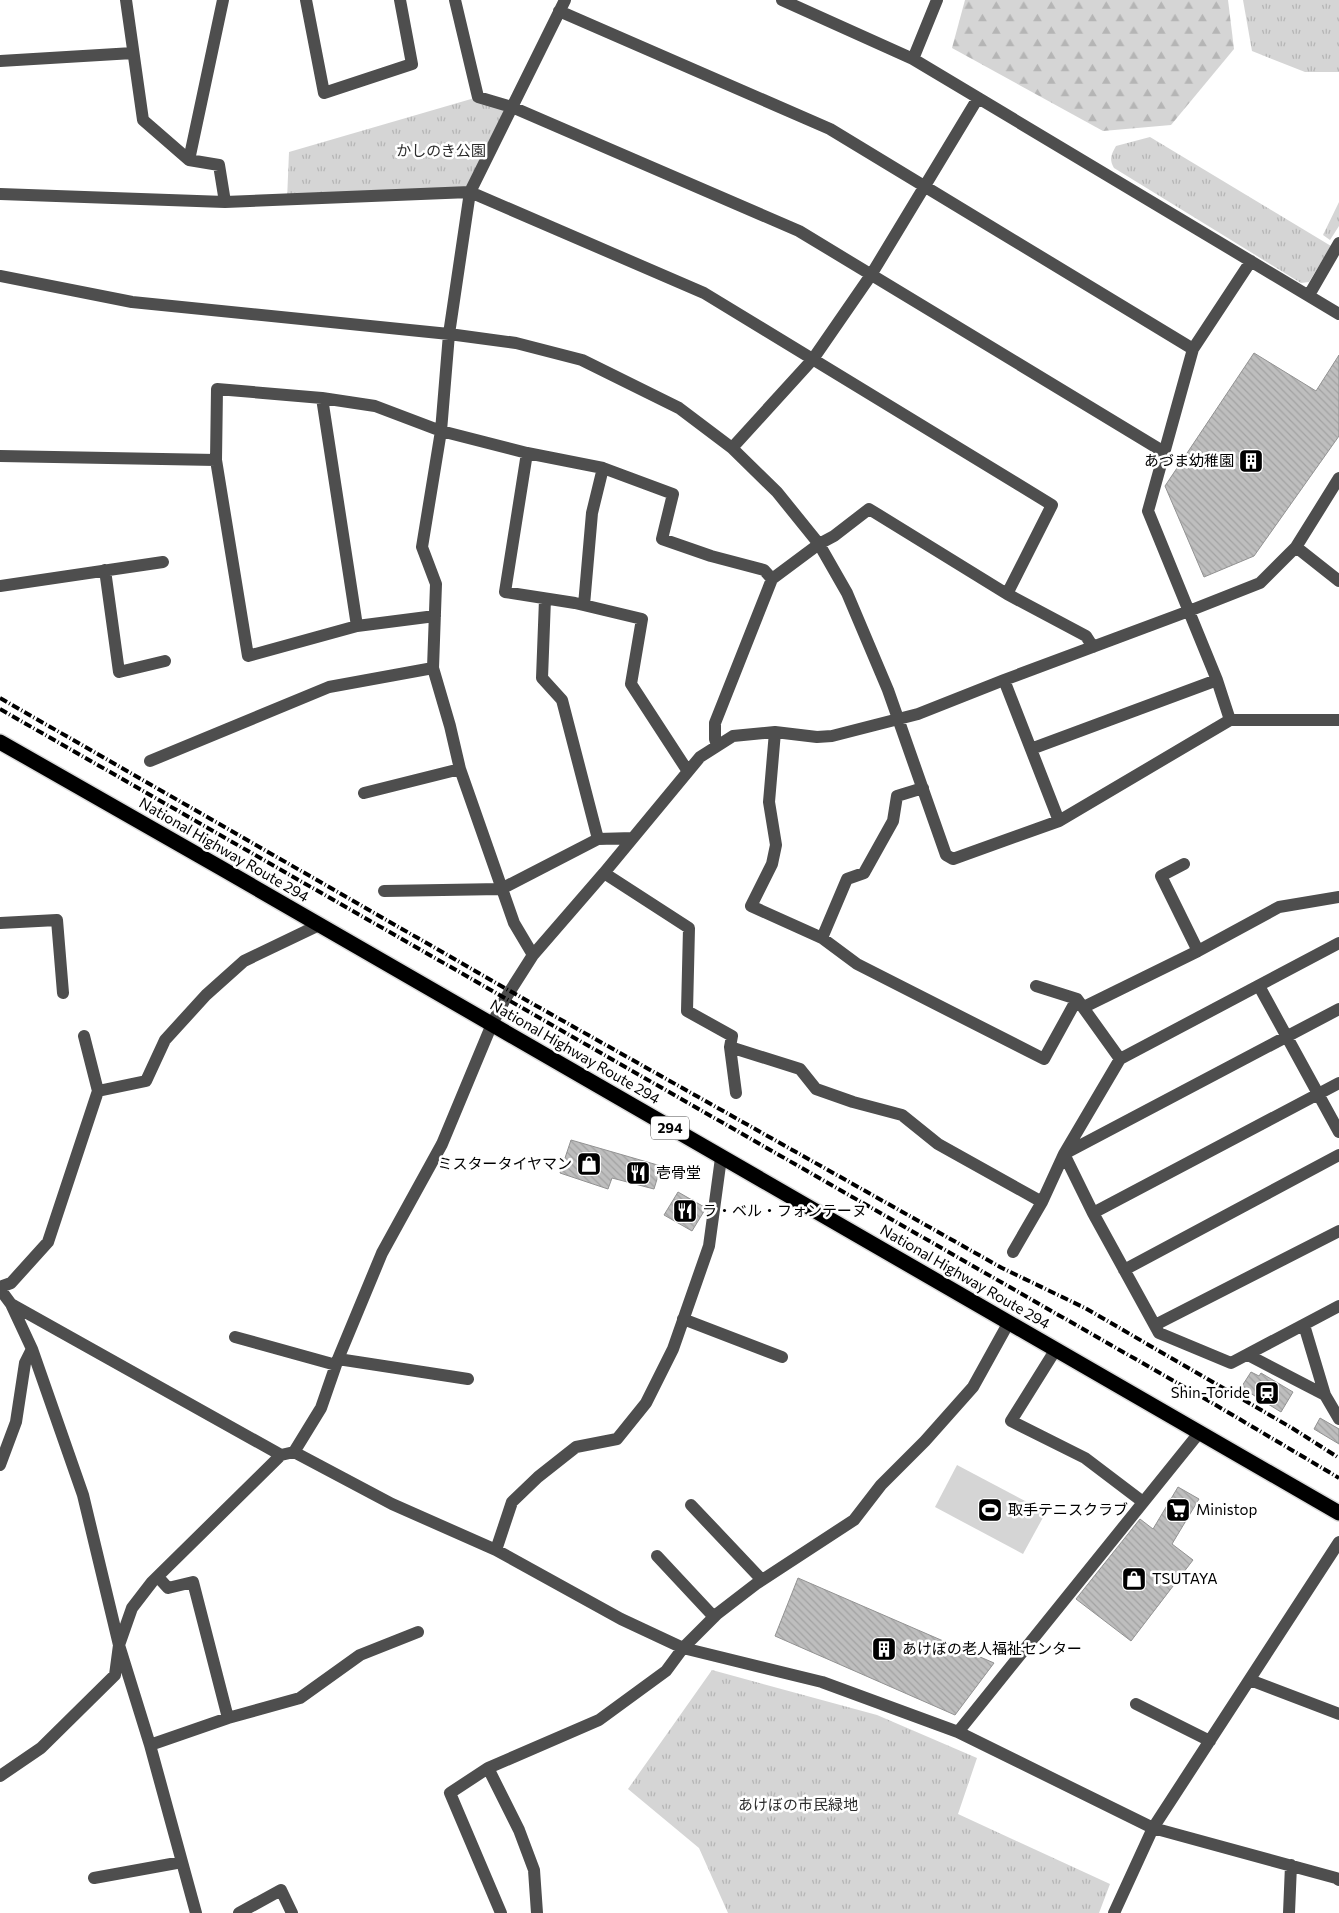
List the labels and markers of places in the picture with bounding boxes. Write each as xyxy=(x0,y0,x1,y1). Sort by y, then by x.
building icon: あづま幼稚園 xyxy=(1238,448,1264,474)
place label: あづま幼稚園 xyxy=(1144,451,1234,469)
shop icon: ミスタータイヤマン xyxy=(576,1151,602,1177)
place label: ミスタータイヤマン xyxy=(437,1154,572,1172)
restaurant icon: 壱骨堂 xyxy=(625,1160,651,1186)
place label: 壱骨堂 xyxy=(656,1163,701,1181)
restaurant icon: ラ・ベル・フォンテーヌ xyxy=(672,1198,698,1224)
place label: ラ・ベル・フォンテーヌ xyxy=(702,1201,867,1219)
station icon: Shin-Toride xyxy=(1254,1380,1280,1406)
place label: Shin-Toride xyxy=(1171,1383,1250,1401)
sports icon: 取手テニスクラブ xyxy=(977,1497,1003,1523)
supermarket icon: Ministop xyxy=(1165,1497,1191,1523)
place label: 取手テニスクラブ xyxy=(1008,1500,1128,1518)
place label: Ministop xyxy=(1196,1500,1257,1518)
shop icon: TSUTAYA xyxy=(1121,1566,1147,1592)
place label: TSUTAYA xyxy=(1152,1569,1218,1587)
building icon: あけぼの老人福祉センター xyxy=(871,1636,897,1662)
place label: あけぼの老人福祉センター xyxy=(902,1639,1082,1657)

